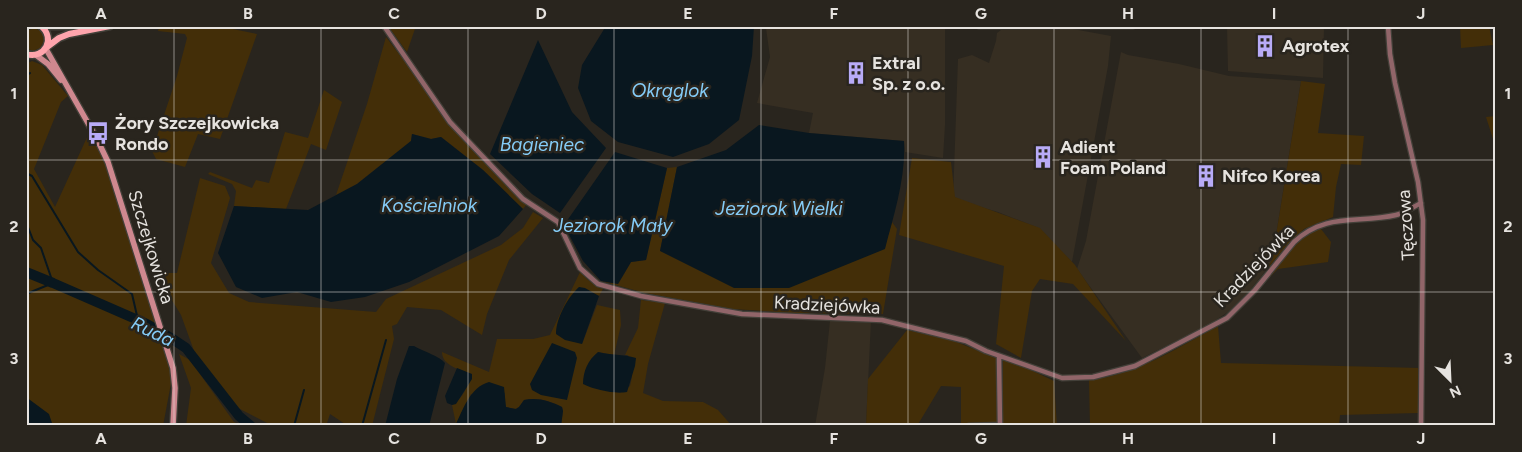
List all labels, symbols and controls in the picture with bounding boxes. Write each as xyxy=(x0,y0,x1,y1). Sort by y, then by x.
text: A xyxy=(95,4,107,23)
text: B xyxy=(243,4,253,23)
text: C xyxy=(388,4,400,23)
text: D xyxy=(535,4,547,23)
text: E xyxy=(683,4,693,23)
text: F xyxy=(830,4,839,23)
text: G xyxy=(975,4,987,23)
text: H xyxy=(1122,4,1134,23)
text: I xyxy=(1272,4,1276,23)
text: J xyxy=(1417,4,1425,23)
building icon: Agrotex xyxy=(1252,33,1278,59)
place label: Agrotex xyxy=(1282,35,1349,57)
place label: Extral Sp. z o.o. xyxy=(872,52,945,95)
building icon: Extral Sp. z o.o. xyxy=(843,60,869,86)
water label: Okrąglok xyxy=(631,79,709,102)
text: 1 xyxy=(11,84,17,103)
text: 1 xyxy=(1505,84,1511,103)
place label: Żory Szczejkowicka Rondo xyxy=(115,112,279,155)
bus stop icon: Żory Szczejkowicka Rondo xyxy=(85,120,111,146)
water label: Bagieniec xyxy=(500,133,585,156)
place label: Adient Foam Poland xyxy=(1060,136,1166,179)
building icon: Adient Foam Poland xyxy=(1030,144,1056,170)
building icon: Nifco Korea xyxy=(1193,163,1219,189)
place label: Nifco Korea xyxy=(1222,165,1320,187)
street label: Szczejkowicka xyxy=(123,188,179,306)
street label: Tęczowa xyxy=(1393,189,1419,261)
water label: Kościelniok xyxy=(381,194,478,217)
water label: Jeziorok Wielki xyxy=(714,197,843,220)
water label: Jeziorok Mały xyxy=(553,214,673,237)
text: 2 xyxy=(9,217,19,236)
text: 2 xyxy=(1503,217,1513,236)
street label: Kradziejówka xyxy=(1209,220,1299,312)
street label: Kradziejówka xyxy=(773,291,881,319)
water label: Ruda xyxy=(128,311,178,352)
text: 3 xyxy=(10,349,19,368)
text: 3 xyxy=(1504,349,1513,368)
north arrow xyxy=(1424,354,1474,404)
text: N xyxy=(1447,381,1463,401)
text: A xyxy=(95,429,107,448)
text: B xyxy=(243,429,253,448)
text: C xyxy=(388,429,400,448)
text: D xyxy=(535,429,547,448)
text: E xyxy=(683,429,693,448)
text: F xyxy=(830,429,839,448)
text: G xyxy=(975,429,987,448)
text: H xyxy=(1122,429,1134,448)
text: I xyxy=(1272,429,1276,448)
text: J xyxy=(1417,429,1425,448)

